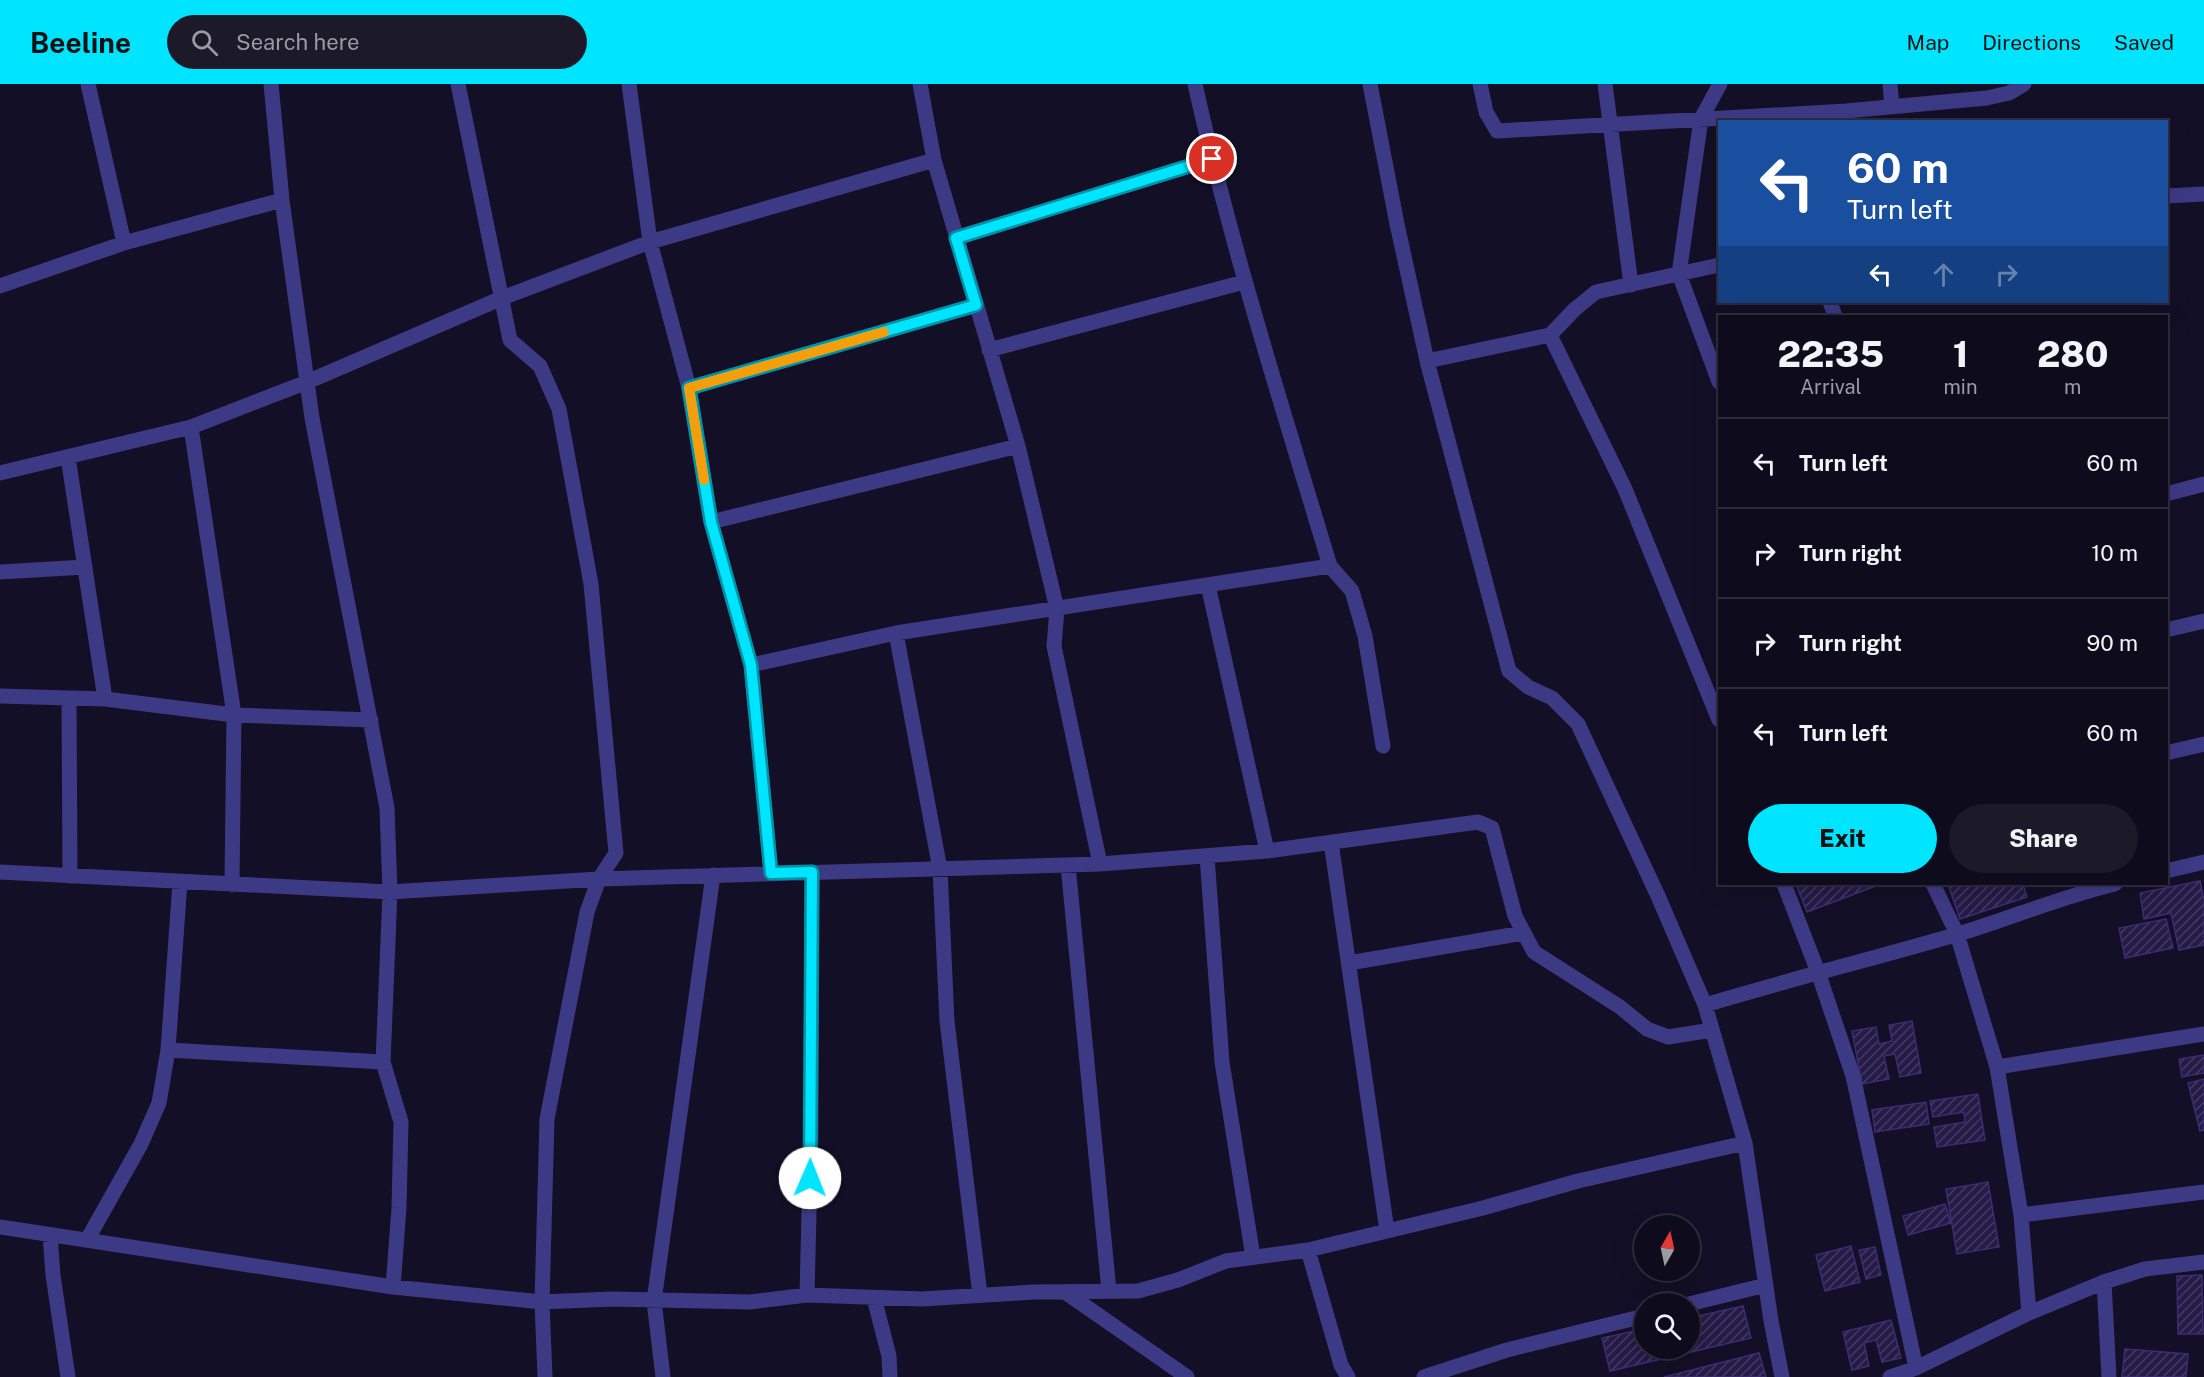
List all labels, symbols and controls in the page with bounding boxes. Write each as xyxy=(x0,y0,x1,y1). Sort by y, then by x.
search box xyxy=(167,15,587,69)
text: Beeline xyxy=(30,26,131,59)
icon: search xyxy=(188,26,221,59)
text: Search here xyxy=(236,29,360,55)
text: Map xyxy=(1907,30,1949,55)
text: Directions xyxy=(1982,30,2081,55)
text: Saved xyxy=(2114,30,2174,55)
pin xyxy=(1186,133,1237,184)
icon: arrive xyxy=(1195,142,1228,175)
text: 60 m xyxy=(1847,143,1949,192)
icon: left xyxy=(1748,144,1826,222)
text: Turn left xyxy=(1847,193,1953,225)
icon: left xyxy=(1864,258,1897,291)
icon: ahead xyxy=(1927,258,1960,291)
icon: right xyxy=(1990,258,2023,291)
text: 22:35 xyxy=(1777,333,1884,375)
text: 1 xyxy=(1953,333,1968,375)
text: 280 xyxy=(2037,333,2109,375)
text: Arrival xyxy=(1800,375,1862,399)
text: min xyxy=(1944,375,1977,399)
text: m xyxy=(2064,375,2081,399)
icon: left xyxy=(1748,447,1781,480)
text: Turn left xyxy=(1799,450,1888,476)
text: 60 m xyxy=(2087,450,2138,476)
icon: right xyxy=(1748,537,1781,570)
text: Turn right xyxy=(1799,540,1902,566)
text: 10 m xyxy=(2091,540,2138,566)
icon: right xyxy=(1748,627,1781,660)
text: Turn right xyxy=(1799,630,1902,656)
text: 90 m xyxy=(2087,630,2138,656)
icon: left xyxy=(1748,717,1781,750)
text: Turn left xyxy=(1799,720,1888,746)
text: 60 m xyxy=(2087,720,2138,746)
button: Exit xyxy=(1748,804,1937,873)
button: Share xyxy=(1949,804,2138,873)
position arrow xyxy=(778,1146,842,1210)
north arrow xyxy=(1634,1215,1700,1281)
map controls xyxy=(1634,1215,1700,1359)
button: search xyxy=(1634,1293,1700,1359)

